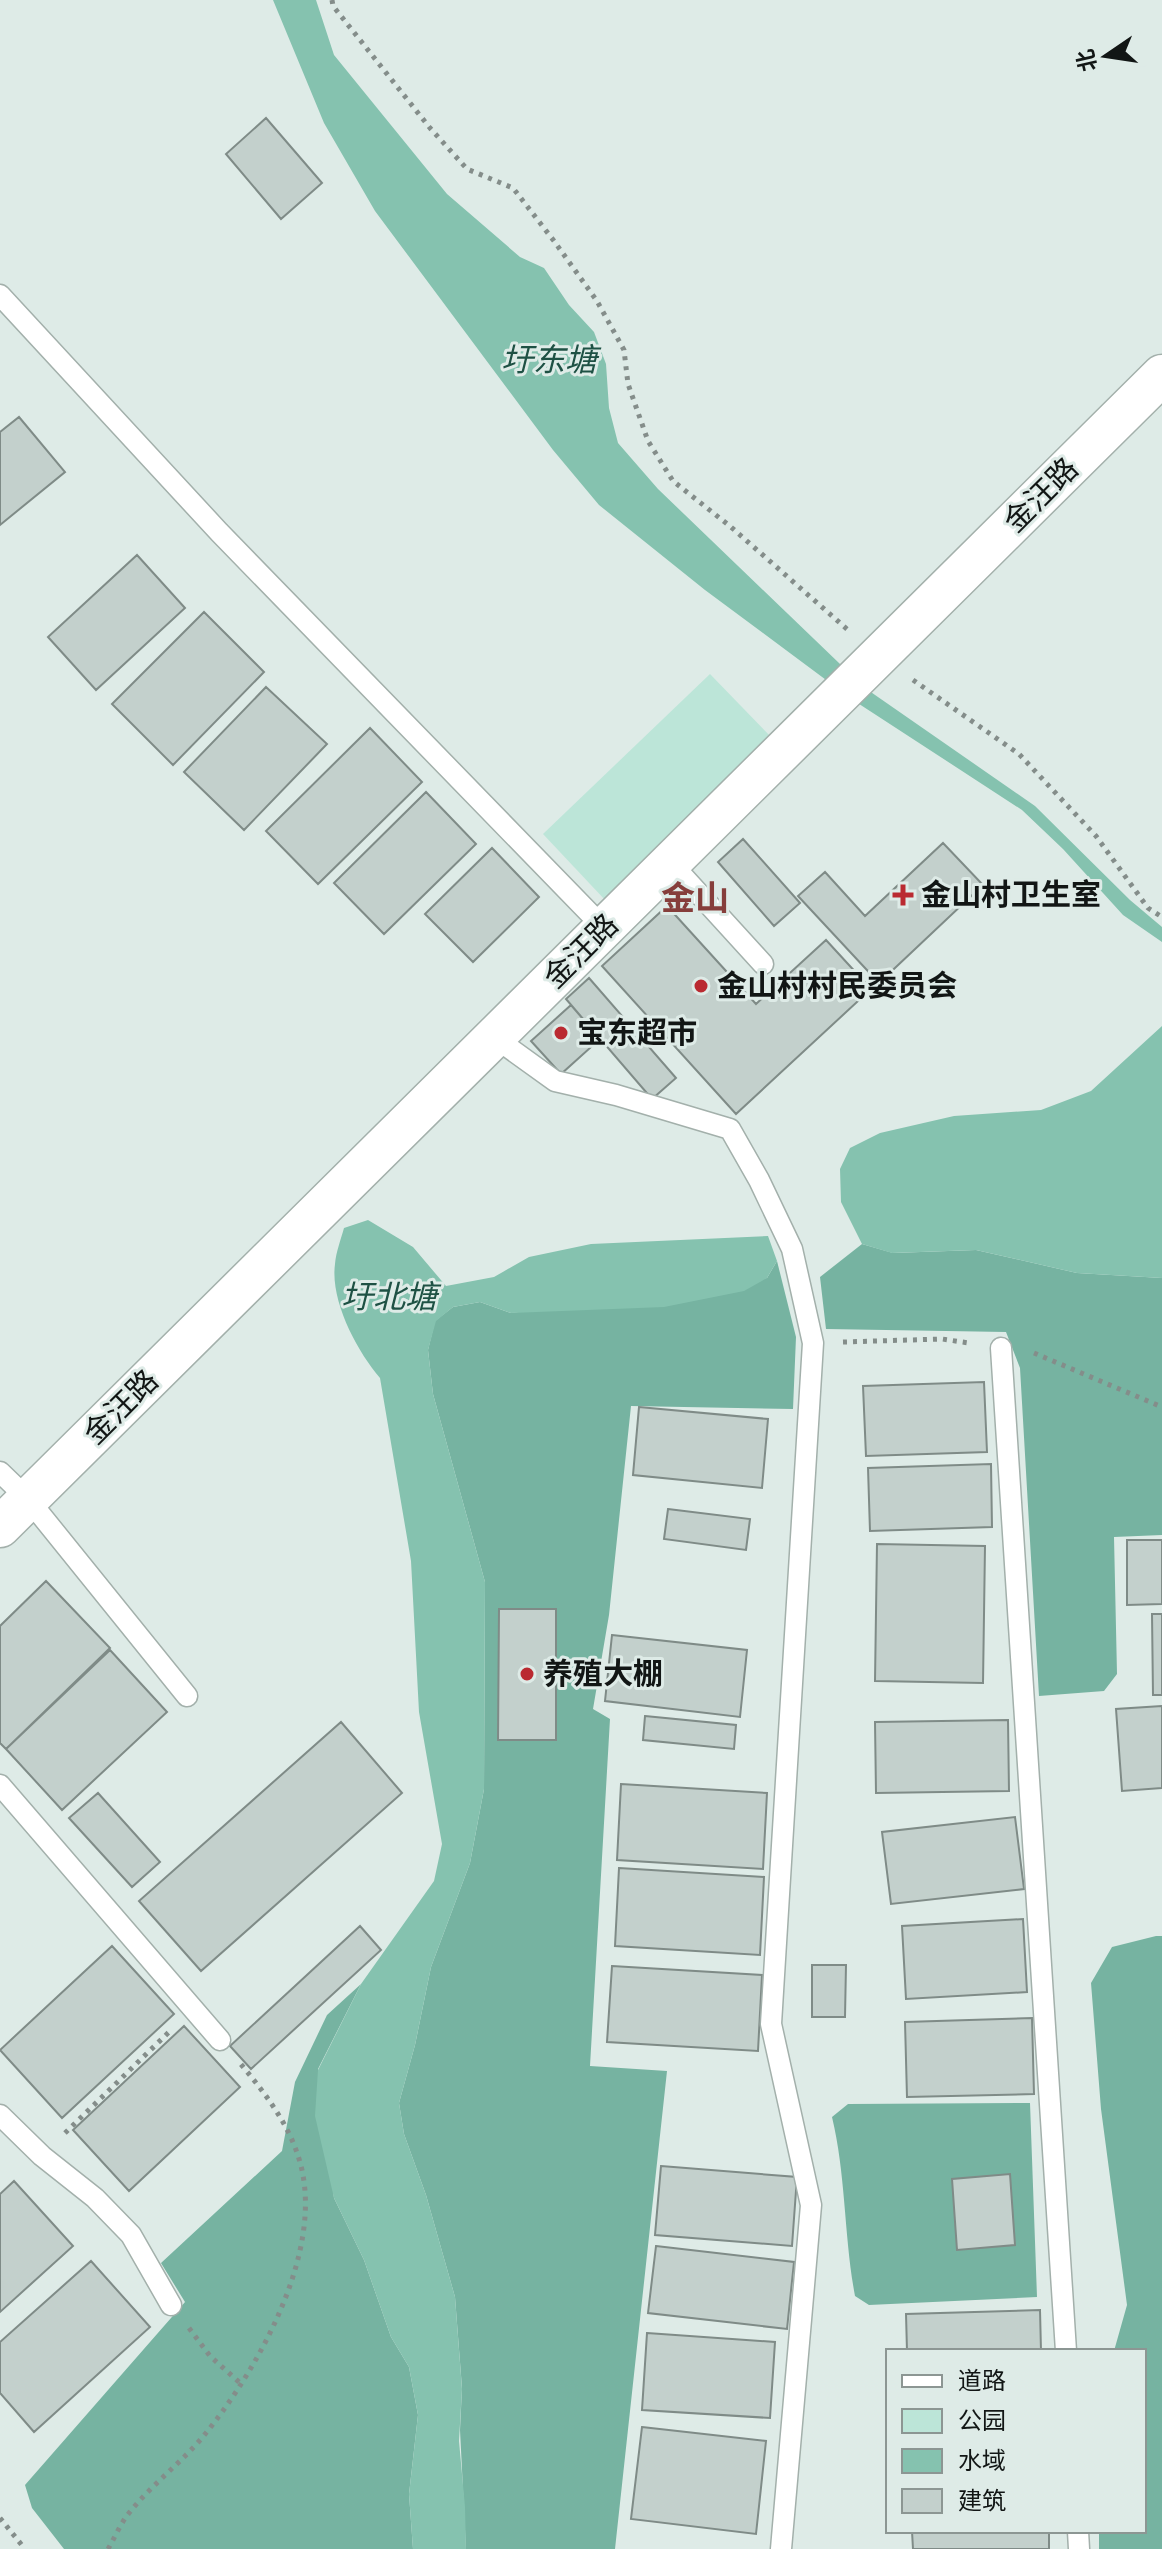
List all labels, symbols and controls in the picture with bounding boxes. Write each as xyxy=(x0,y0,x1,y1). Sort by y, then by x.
north arrow xyxy=(1066,16,1146,96)
text: 北 xyxy=(1072,47,1103,74)
water label: 圩东塘 xyxy=(501,342,602,379)
street label: 金汪路 xyxy=(996,450,1086,540)
place label: 金山村卫生室 xyxy=(921,877,1101,913)
district label: 金山 xyxy=(661,879,729,919)
marker: 金山村卫生室 xyxy=(892,884,914,906)
street label: 金汪路 xyxy=(536,906,626,996)
place label: 金山村村民委员会 xyxy=(717,968,957,1004)
marker: 金山村村民委员会 xyxy=(692,977,710,995)
place label: 宝东超市 xyxy=(577,1015,697,1051)
marker: 宝东超市 xyxy=(552,1024,570,1042)
water label: 圩北塘 xyxy=(341,1279,442,1316)
street label: 金汪路 xyxy=(76,1362,166,1452)
place label: 养殖大棚 xyxy=(543,1656,663,1692)
marker: 养殖大棚 xyxy=(518,1665,536,1683)
legend xyxy=(886,2349,1146,2533)
text: 道路 xyxy=(958,2367,1006,2395)
text: 公园 xyxy=(958,2407,1006,2435)
text: 水域 xyxy=(958,2447,1006,2475)
text: 建筑 xyxy=(958,2487,1006,2515)

